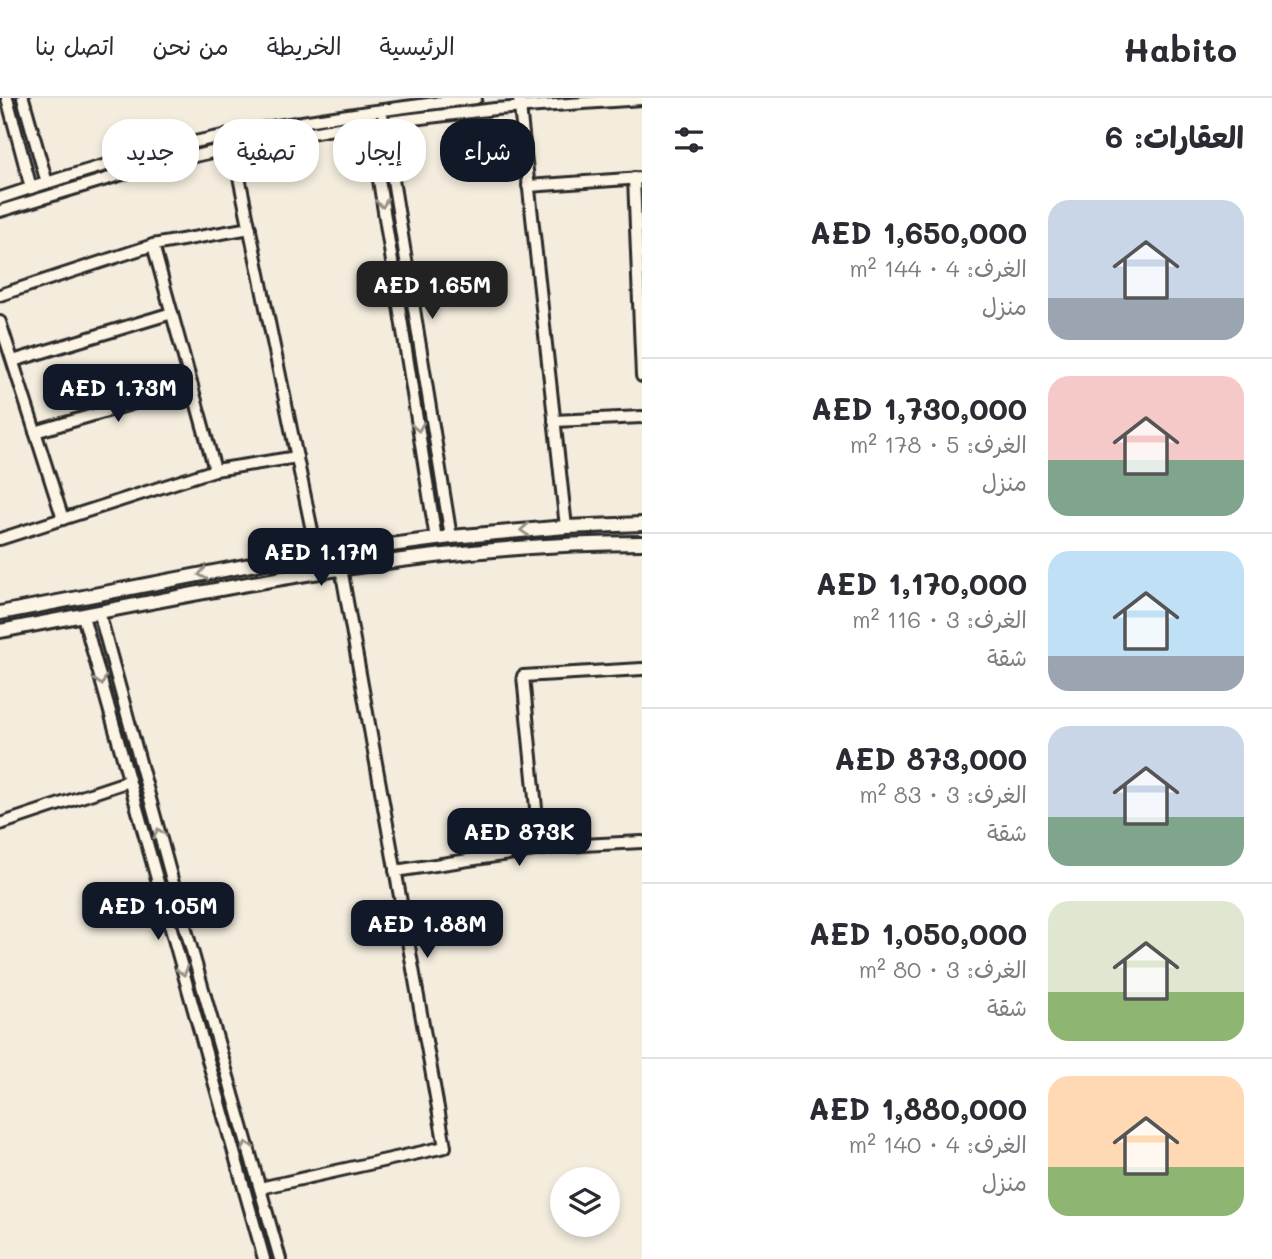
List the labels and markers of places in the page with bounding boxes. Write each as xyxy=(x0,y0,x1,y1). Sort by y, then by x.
pin: AED 1.65M xyxy=(352,262,512,321)
pin: AED 1.73M xyxy=(38,364,198,424)
pin: AED 1.17M xyxy=(241,528,401,588)
pin: AED 873K xyxy=(447,808,591,868)
pin: AED 1.05M xyxy=(78,882,238,942)
pin: AED 1.88M xyxy=(347,900,507,960)

